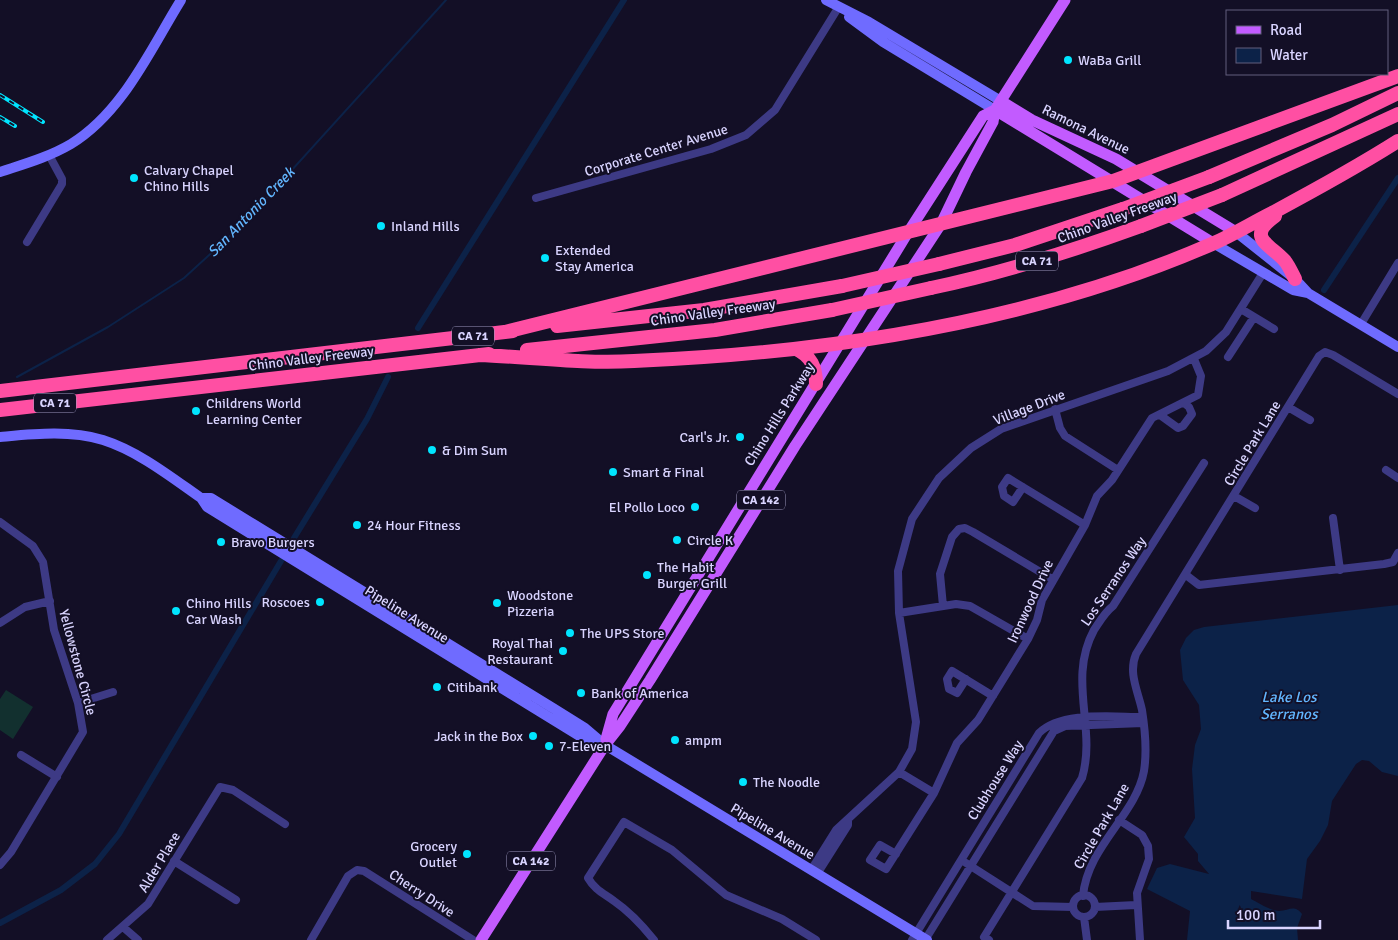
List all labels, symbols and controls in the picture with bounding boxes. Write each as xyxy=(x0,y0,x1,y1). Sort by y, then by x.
legend xyxy=(1226,10,1388,75)
text: Road xyxy=(1270,21,1302,39)
text: Water xyxy=(1270,46,1308,64)
place label: WaBa Grill xyxy=(1078,52,1141,69)
marker: WaBa Grill xyxy=(1062,54,1074,66)
street label: Ramona Avenue xyxy=(1039,101,1132,158)
street label: Corporate Center Avenue xyxy=(582,121,730,180)
place label: Calvary Chapel Chino Hills xyxy=(144,162,234,195)
water label: San Antonio Creek xyxy=(204,162,299,261)
marker: Calvary Chapel Chino Hills xyxy=(128,172,140,184)
street label: Chino Valley Freeway xyxy=(1055,188,1180,247)
place label: Inland Hills xyxy=(391,218,460,235)
marker: Inland Hills xyxy=(375,220,387,232)
place label: Extended Stay America xyxy=(555,242,634,275)
marker: Extended Stay America xyxy=(539,252,551,264)
road number: CA 71 xyxy=(1016,252,1058,270)
street label: Chino Valley Freeway xyxy=(649,295,777,330)
road number: CA 71 xyxy=(452,326,494,346)
street label: Chino Valley Freeway xyxy=(247,342,375,375)
street label: Chino Hills Parkway xyxy=(741,359,818,469)
street label: Village Drive xyxy=(991,386,1068,429)
road number: CA 71 xyxy=(34,393,76,412)
place label: Childrens World Learning Center xyxy=(206,395,303,428)
street label: Circle Park Lane xyxy=(1220,397,1285,489)
marker: Childrens World Learning Center xyxy=(190,405,202,417)
place label: Carl's Jr. xyxy=(679,429,730,446)
marker: Carl's Jr. xyxy=(734,431,746,443)
place label: & Dim Sum xyxy=(442,442,508,459)
marker: & Dim Sum xyxy=(426,444,438,456)
place label: Smart & Final xyxy=(623,464,704,481)
marker: Smart & Final xyxy=(607,466,619,478)
road number: CA 142 xyxy=(737,490,785,510)
place label: El Pollo Loco xyxy=(609,499,685,516)
marker: El Pollo Loco xyxy=(689,501,701,513)
place label: 24 Hour Fitness xyxy=(367,517,461,534)
marker: 24 Hour Fitness xyxy=(351,519,363,531)
place label: Circle K xyxy=(687,532,734,549)
street label: Los Serranos Way xyxy=(1077,533,1150,629)
place label: Bravo Burgers xyxy=(231,534,315,551)
marker: Circle K xyxy=(671,534,683,546)
marker: Bravo Burgers xyxy=(215,536,227,548)
street label: Ironwood Drive xyxy=(1004,557,1057,646)
place label: The Habit Burger Grill xyxy=(657,559,727,592)
marker: The Habit Burger Grill xyxy=(641,569,653,581)
street label: Pipeline Avenue xyxy=(362,582,452,647)
place label: Woodstone Pizzeria xyxy=(507,587,573,620)
place label: Roscoes xyxy=(261,594,310,611)
place label: Chino Hills Car Wash xyxy=(186,595,251,628)
marker: Roscoes xyxy=(314,596,326,608)
marker: Woodstone Pizzeria xyxy=(491,597,503,609)
marker: Chino Hills Car Wash xyxy=(170,605,182,617)
street label: Yellowstone Circle xyxy=(55,607,100,717)
place label: The UPS Store xyxy=(580,625,665,642)
marker: The UPS Store xyxy=(564,627,576,639)
place label: Royal Thai Restaurant xyxy=(487,635,553,668)
marker: Royal Thai Restaurant xyxy=(557,645,569,657)
place label: Citibank xyxy=(447,679,497,696)
marker: Citibank xyxy=(431,681,443,693)
place label: Bank of America xyxy=(591,685,689,702)
marker: Bank of America xyxy=(575,687,587,699)
water label: Lake Los Serranos xyxy=(1261,688,1319,723)
place label: Jack in the Box xyxy=(434,728,524,745)
marker: Jack in the Box xyxy=(527,730,539,742)
place label: ampm xyxy=(685,732,722,749)
marker: ampm xyxy=(669,734,681,746)
street label: Clubhouse Way xyxy=(964,737,1027,823)
place label: 7-Eleven xyxy=(559,738,611,755)
marker: 7-Eleven xyxy=(543,740,555,752)
place label: The Noodle xyxy=(753,774,820,791)
marker: The Noodle xyxy=(737,776,749,788)
street label: Circle Park Lane xyxy=(1070,780,1133,872)
street label: Pipeline Avenue xyxy=(727,800,818,863)
street label: Alder Place xyxy=(135,829,184,896)
place label: Grocery Outlet xyxy=(410,838,457,871)
marker: Grocery Outlet xyxy=(461,848,473,860)
road number: CA 142 xyxy=(507,851,555,870)
street label: Cherry Drive xyxy=(386,866,458,921)
scale bar xyxy=(1228,898,1320,930)
text: 100 m xyxy=(1236,906,1276,924)

